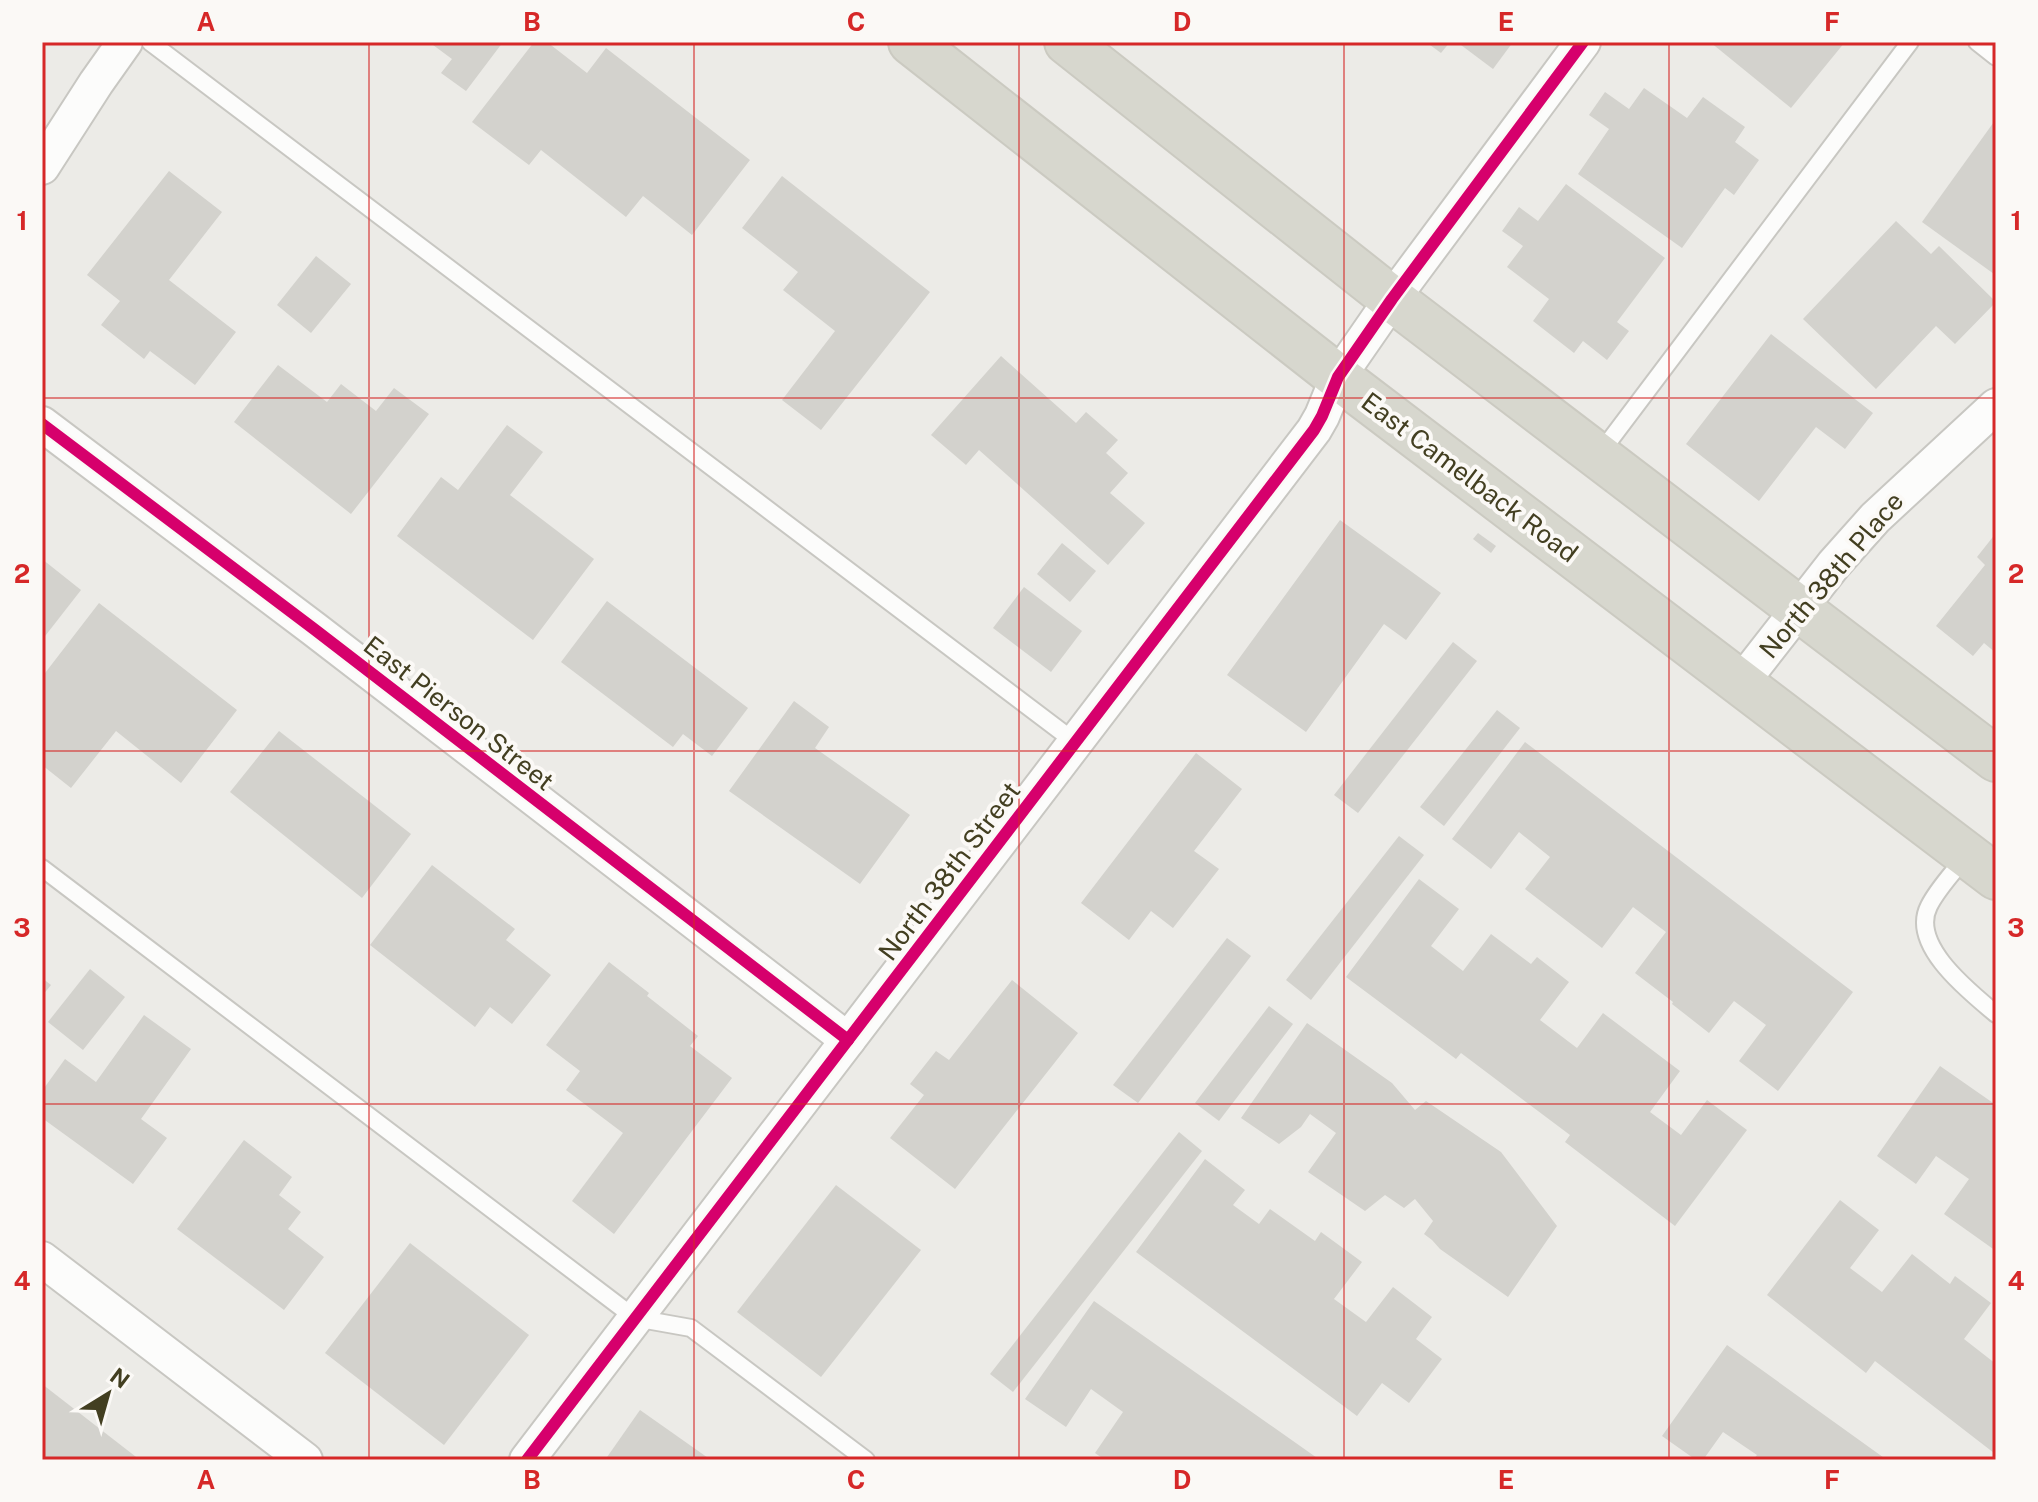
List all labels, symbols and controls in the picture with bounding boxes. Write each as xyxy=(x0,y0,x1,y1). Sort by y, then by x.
text: A xyxy=(197,6,216,37)
text: B xyxy=(523,6,541,37)
text: C xyxy=(847,6,865,37)
text: D xyxy=(1173,6,1191,37)
text: E xyxy=(1498,6,1514,37)
text: F xyxy=(1824,6,1840,37)
text: 1 xyxy=(16,205,28,236)
text: 1 xyxy=(2010,205,2022,236)
street label: East Camelback Road xyxy=(1356,386,1584,568)
street label: North 38th Place xyxy=(1753,486,1909,664)
text: 2 xyxy=(14,558,30,589)
text: 2 xyxy=(2008,558,2024,589)
street label: East Pierson Street xyxy=(358,629,560,797)
street label: North 38th Street xyxy=(872,776,1026,966)
text: 3 xyxy=(13,912,31,943)
text: 3 xyxy=(2007,912,2025,943)
text: 4 xyxy=(13,1265,31,1296)
text: 4 xyxy=(2007,1265,2025,1296)
north arrow xyxy=(68,1354,148,1434)
text: N xyxy=(105,1362,135,1394)
text: A xyxy=(197,1464,216,1495)
text: B xyxy=(523,1464,541,1495)
text: C xyxy=(847,1464,865,1495)
text: D xyxy=(1173,1464,1191,1495)
text: E xyxy=(1498,1464,1514,1495)
text: F xyxy=(1824,1464,1840,1495)

